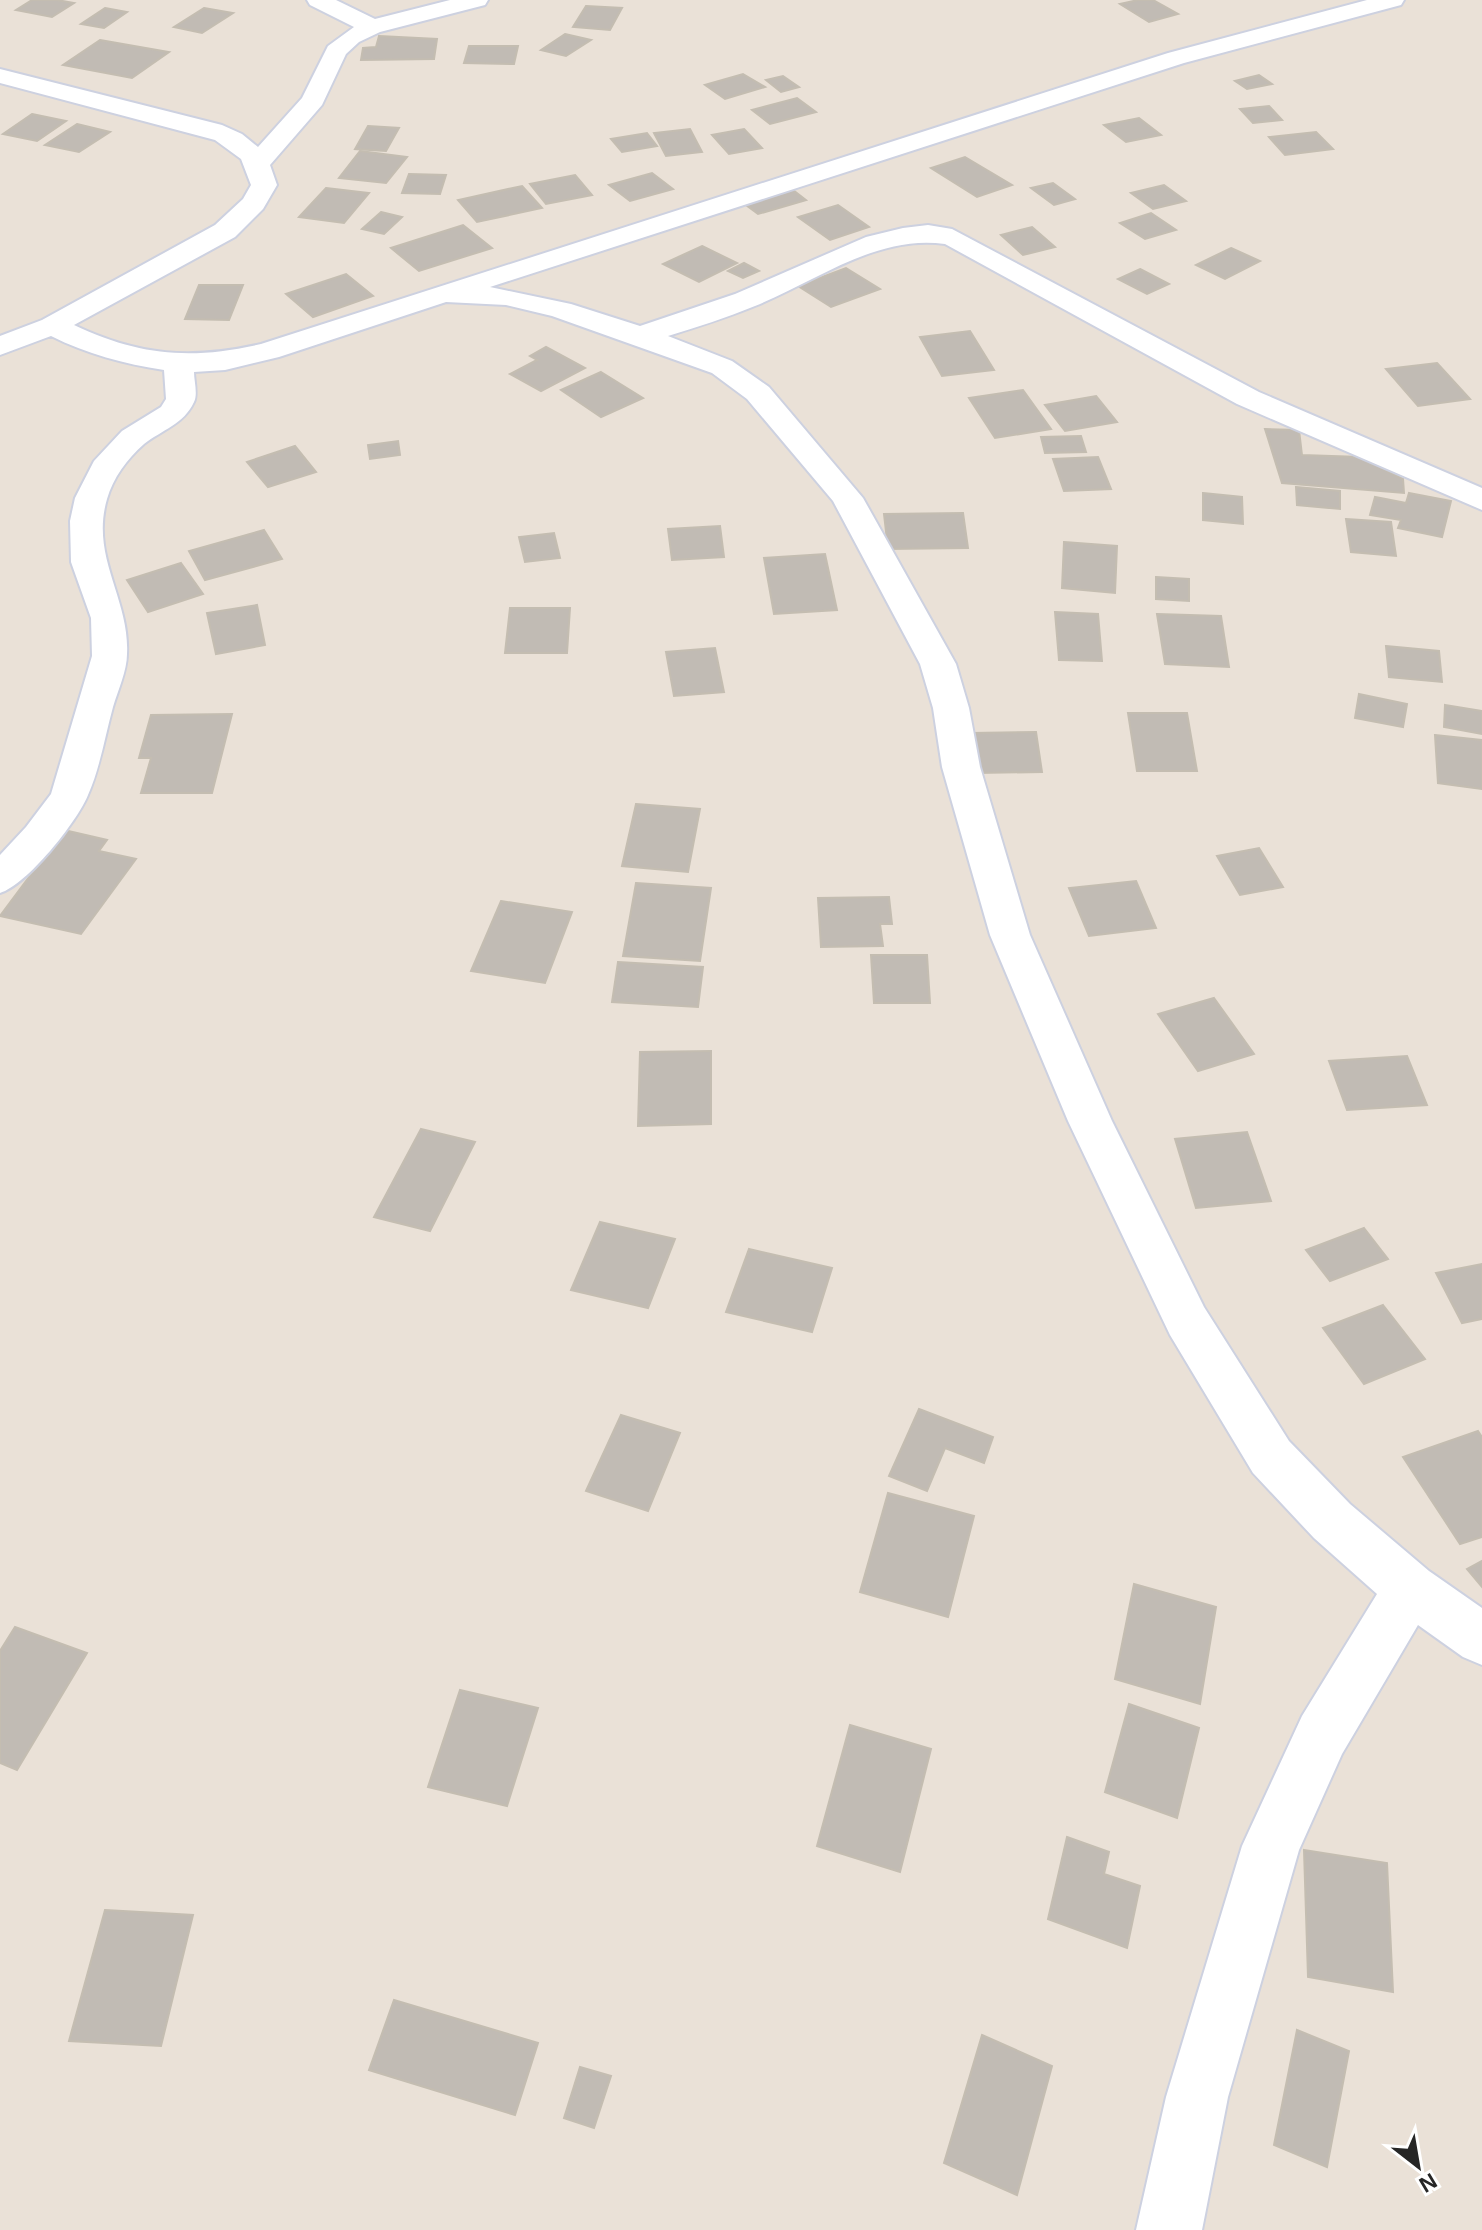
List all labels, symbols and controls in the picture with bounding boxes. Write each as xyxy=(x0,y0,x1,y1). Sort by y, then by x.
north arrow xyxy=(1378,2126,1458,2206)
text: N xyxy=(1415,2168,1441,2198)

